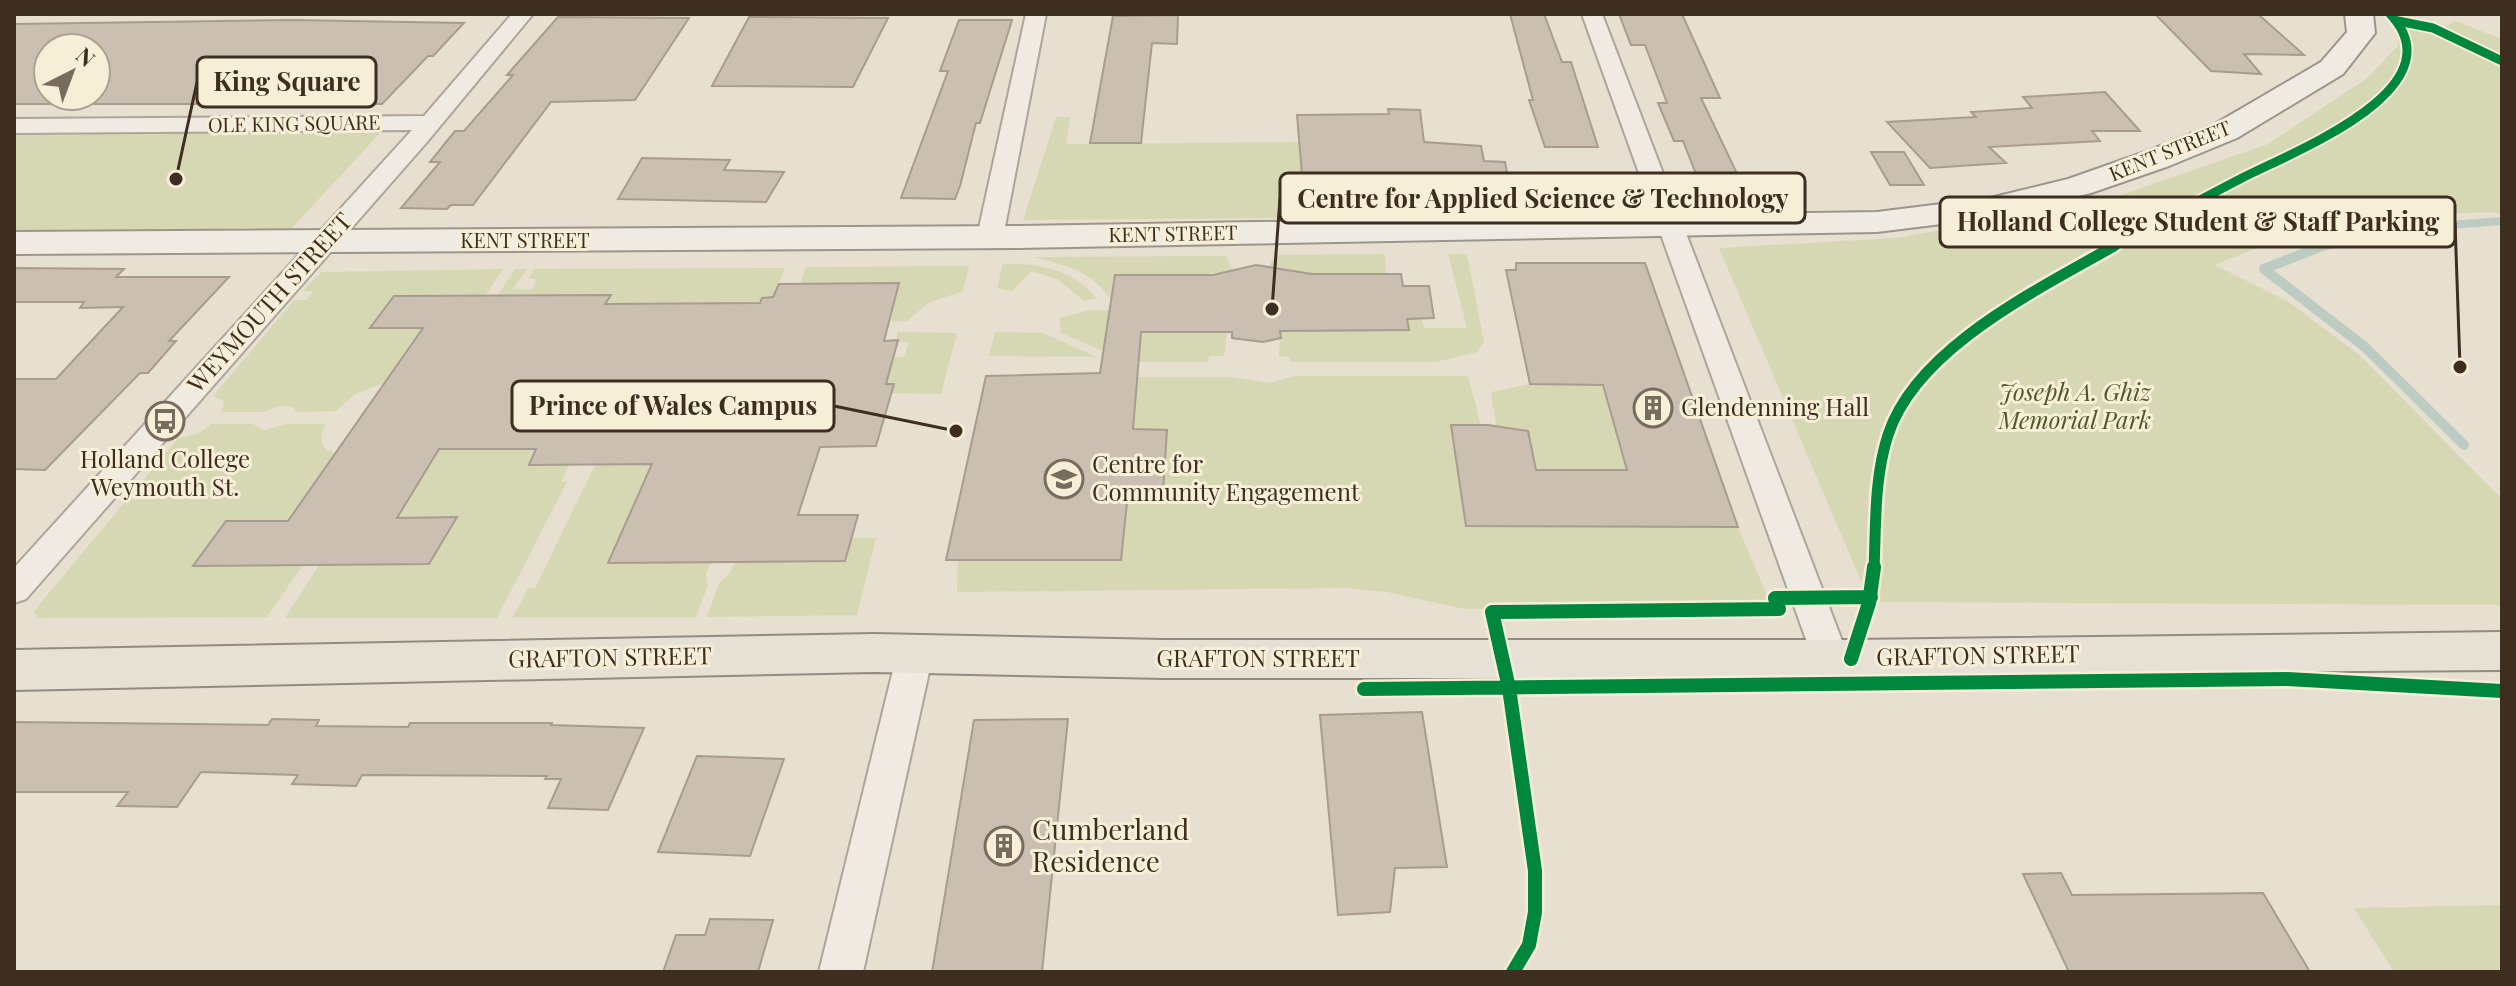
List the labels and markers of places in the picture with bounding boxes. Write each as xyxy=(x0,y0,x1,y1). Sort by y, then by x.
callout: King Square xyxy=(197,57,376,107)
callout: Centre for Applied Science & Technology xyxy=(1280,173,1805,223)
callout: Holland College Student & Staff Parking xyxy=(1940,197,2455,247)
callout: Prince of Wales Campus xyxy=(512,381,834,431)
building icon: Glendenning Hall xyxy=(1632,387,1674,429)
place label: Glendenning Hall xyxy=(1681,390,1869,422)
bus stop icon: Holland College Weymouth St. xyxy=(144,400,186,442)
place label: Holland College Weymouth St. xyxy=(80,442,250,502)
place label: Centre for Community Engagement xyxy=(1092,447,1360,507)
school or university icon: Centre for Community Engagement xyxy=(1043,458,1085,500)
place label: Cumberland Residence xyxy=(1032,810,1189,879)
building icon: Cumberland Residence xyxy=(983,825,1025,867)

